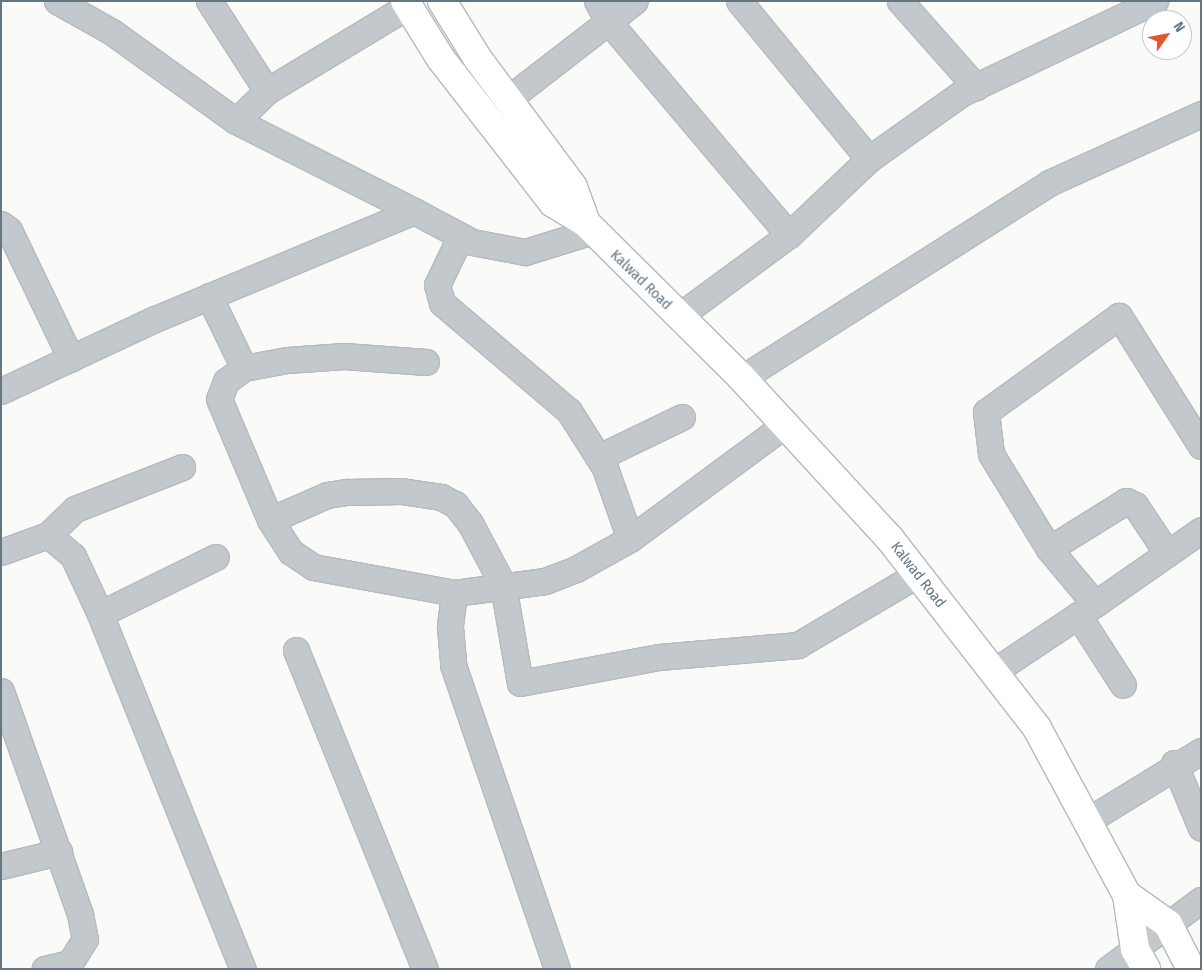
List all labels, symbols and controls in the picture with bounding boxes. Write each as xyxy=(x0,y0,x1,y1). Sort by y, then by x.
north arrow xyxy=(1142,10,1192,60)
text: N xyxy=(1170,19,1189,35)
street label: Kalwad Road xyxy=(606,246,676,314)
street label: Kalwad Road xyxy=(887,538,949,612)

